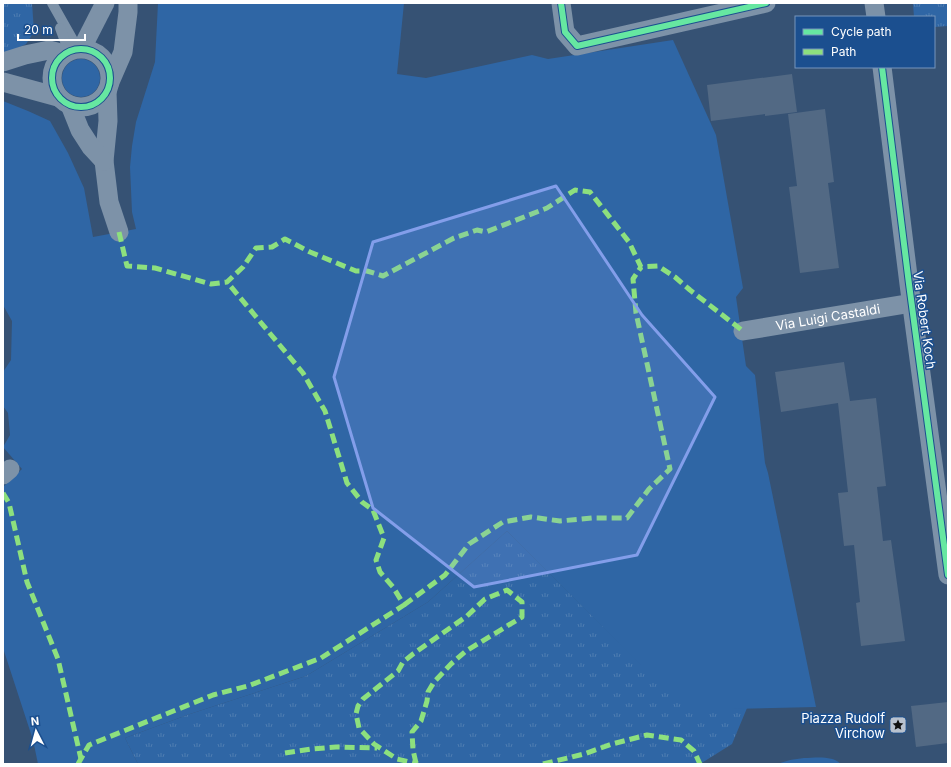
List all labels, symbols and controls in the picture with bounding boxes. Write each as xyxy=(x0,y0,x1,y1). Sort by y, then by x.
scale bar xyxy=(18,16,85,42)
legend xyxy=(795,16,935,68)
text: 20 m xyxy=(24,22,53,37)
text: Cycle path xyxy=(831,24,892,39)
text: Path xyxy=(831,44,856,59)
street label: Via Robert Koch xyxy=(910,270,940,370)
street label: Via Luigi Castaldi xyxy=(774,300,881,333)
place label: Piazza Rudolf Virchow xyxy=(801,710,885,741)
north arrow xyxy=(16,711,56,751)
text: N xyxy=(30,714,40,728)
place icon: Piazza Rudolf Virchow xyxy=(888,715,908,735)

